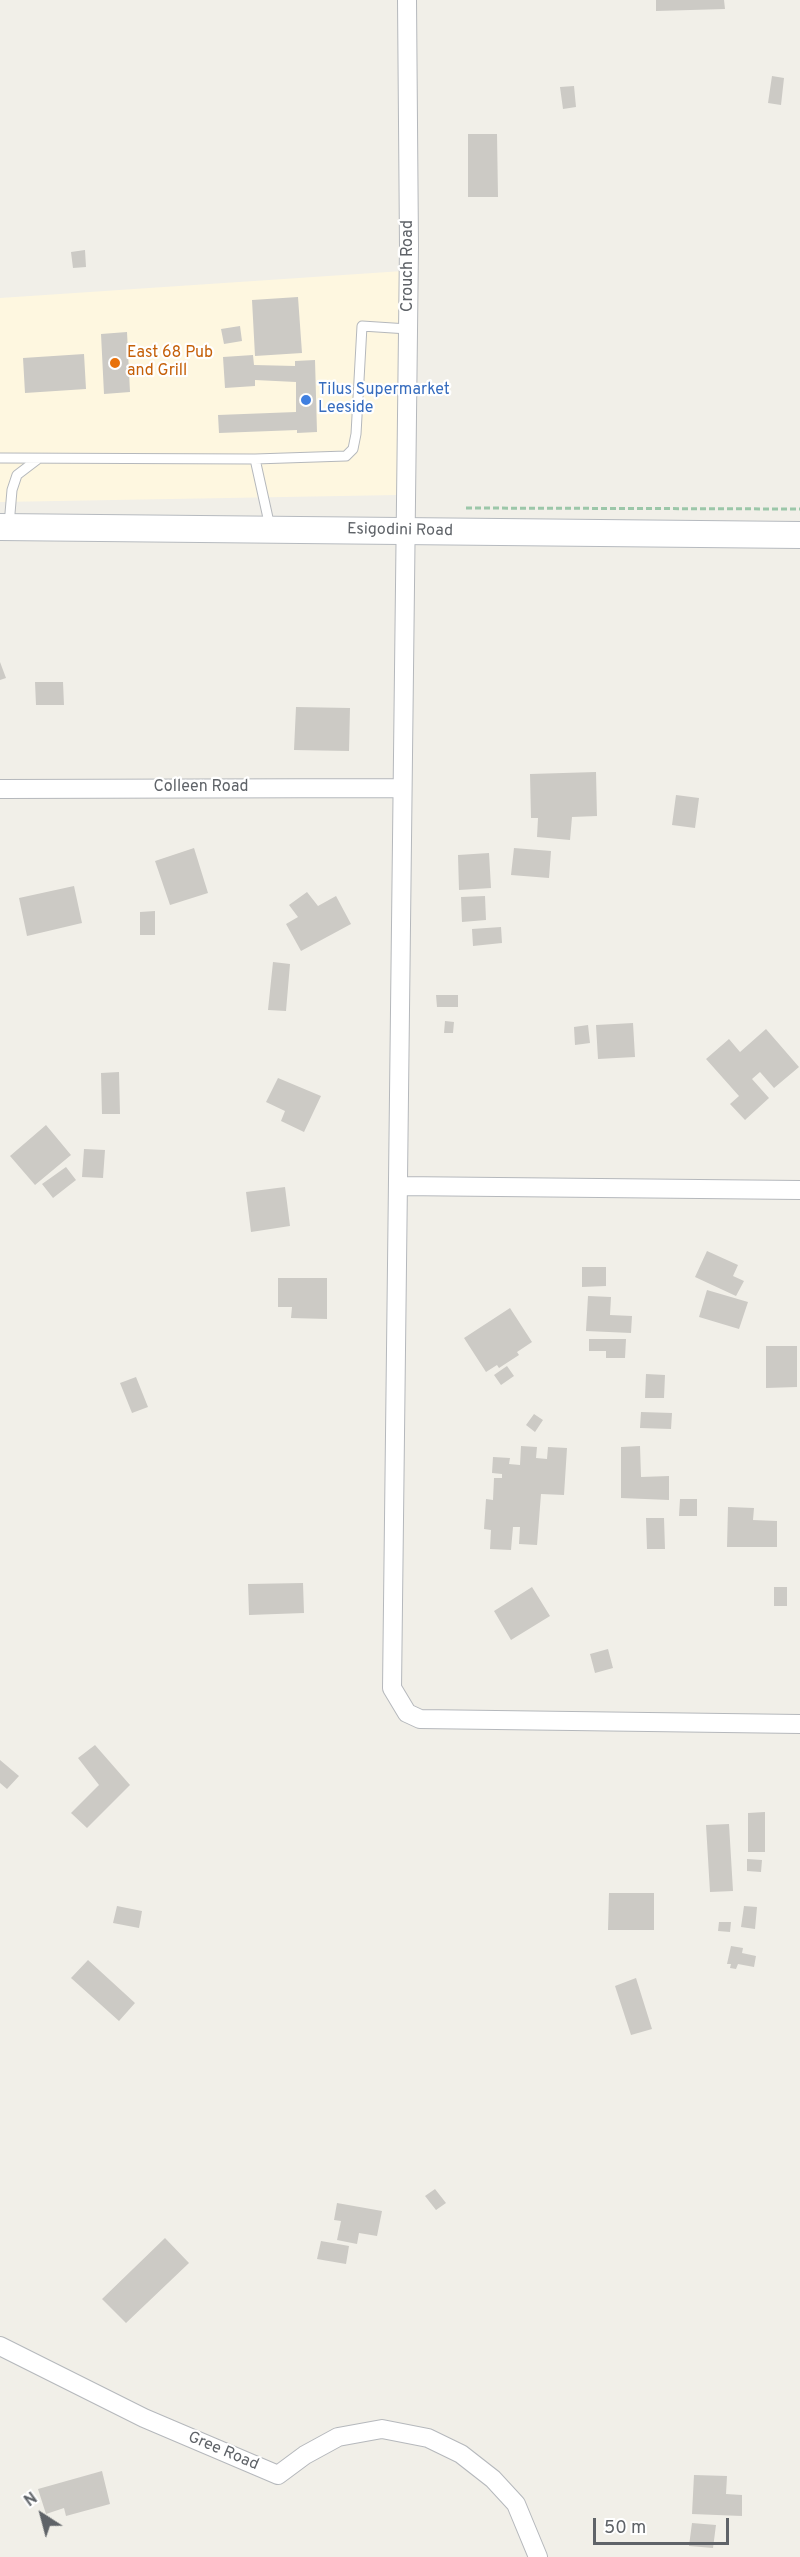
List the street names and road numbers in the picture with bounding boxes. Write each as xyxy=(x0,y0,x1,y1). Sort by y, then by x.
street label: Crouch Road xyxy=(399,220,419,312)
street label: Esigodini Road xyxy=(347,520,453,542)
street label: Colleen Road xyxy=(153,778,249,798)
street label: Gree Road xyxy=(185,2428,261,2476)

